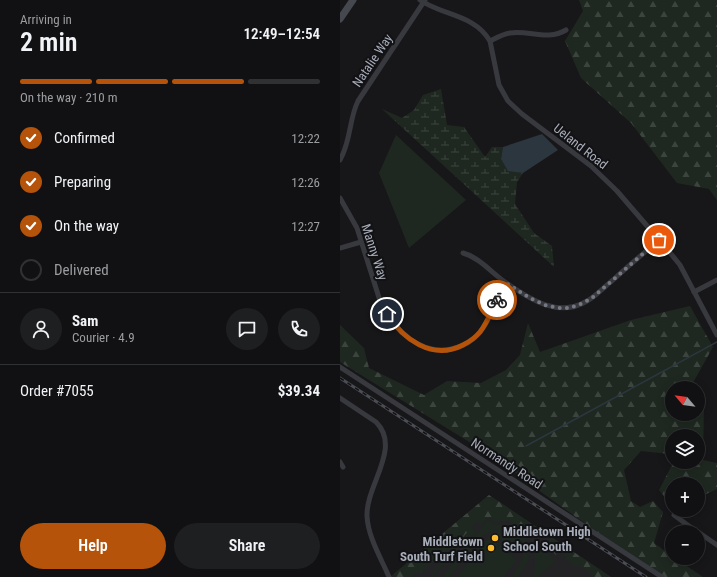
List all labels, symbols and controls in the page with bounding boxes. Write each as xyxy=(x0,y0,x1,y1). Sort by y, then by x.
text: Arriving in xyxy=(20,12,72,27)
text: 12:49–12:54 xyxy=(243,25,320,43)
text: 2 min xyxy=(20,27,78,57)
street label: Natalie Way xyxy=(349,30,396,90)
text: On the way · 210 m xyxy=(20,90,117,105)
street label: Ueland Road xyxy=(551,121,611,172)
icon: check xyxy=(20,127,42,149)
text: Confirmed xyxy=(54,129,115,147)
text: 12:22 xyxy=(291,131,320,146)
icon: check xyxy=(20,171,42,193)
text: Preparing xyxy=(54,173,111,191)
text: 12:26 xyxy=(291,175,320,190)
icon: check xyxy=(20,215,42,237)
text: On the way xyxy=(54,217,119,235)
text: 12:27 xyxy=(291,219,320,234)
street label: Manny Way xyxy=(358,222,391,283)
pin xyxy=(642,223,676,257)
icon: bag xyxy=(648,229,670,251)
text: Delivered xyxy=(54,261,109,279)
courier xyxy=(477,280,517,320)
icon: bike xyxy=(486,289,508,311)
pin xyxy=(370,297,404,331)
icon: home xyxy=(376,303,398,325)
button: person xyxy=(20,308,62,350)
button: chat xyxy=(226,308,268,350)
button: phone xyxy=(278,308,320,350)
text: Sam xyxy=(72,312,98,330)
text: Courier · 4.9 xyxy=(72,330,135,345)
north arrow xyxy=(665,381,705,421)
map controls xyxy=(665,381,705,565)
text: Order #7055 xyxy=(20,382,94,400)
text: $39.34 xyxy=(278,382,320,400)
button: layers xyxy=(665,429,705,469)
street label: Normandy Road xyxy=(468,435,545,492)
button: + xyxy=(665,477,705,517)
button: Help xyxy=(20,523,166,569)
button: Share xyxy=(174,523,320,569)
place label: Middletown High School South xyxy=(503,524,591,554)
button: − xyxy=(665,525,705,565)
marker: Middletown High School South xyxy=(490,533,500,543)
place label: Middletown South Turf Field xyxy=(400,534,483,564)
marker: Middletown South Turf Field xyxy=(486,543,496,553)

